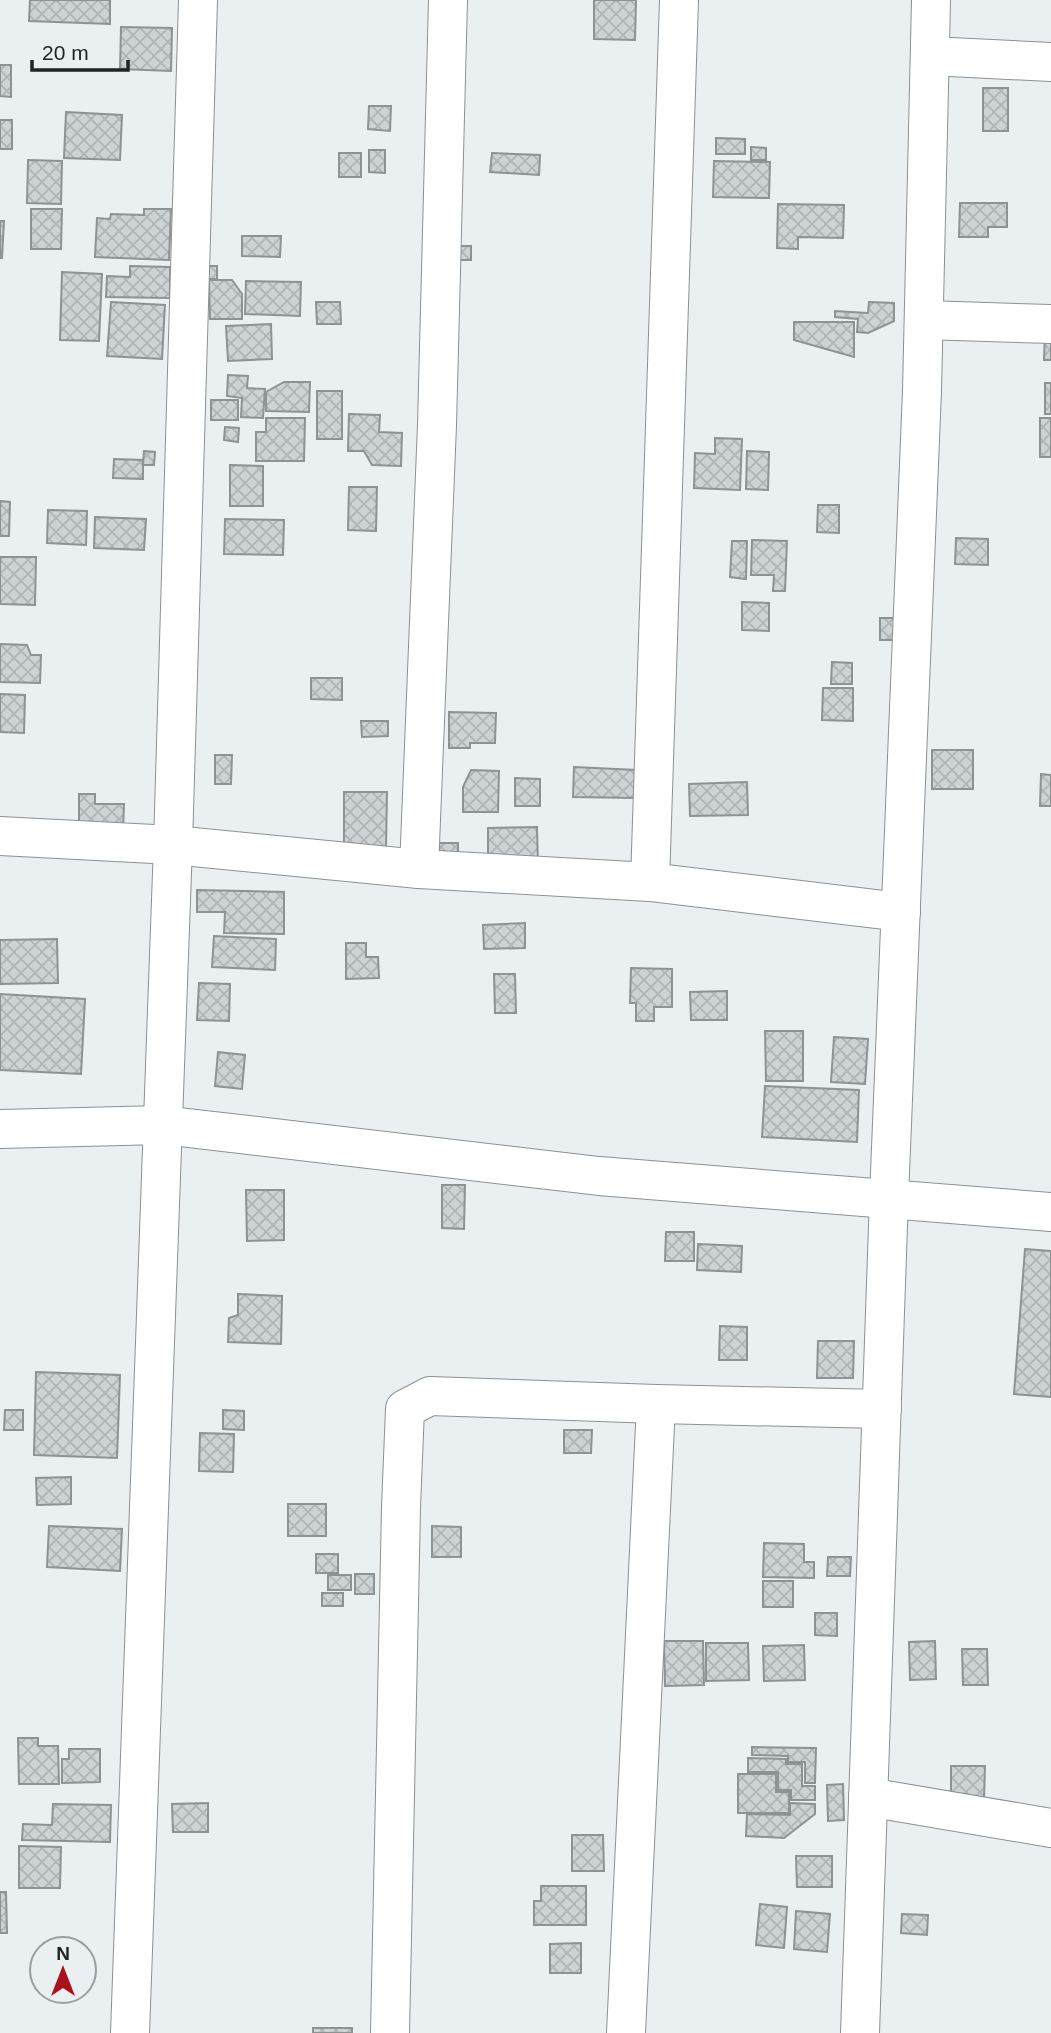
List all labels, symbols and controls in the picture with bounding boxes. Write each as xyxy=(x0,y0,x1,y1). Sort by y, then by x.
scale bar xyxy=(32,28,128,72)
text: 20 m xyxy=(42,41,89,64)
north arrow xyxy=(28,1935,98,2005)
text: N xyxy=(56,1943,70,1964)

